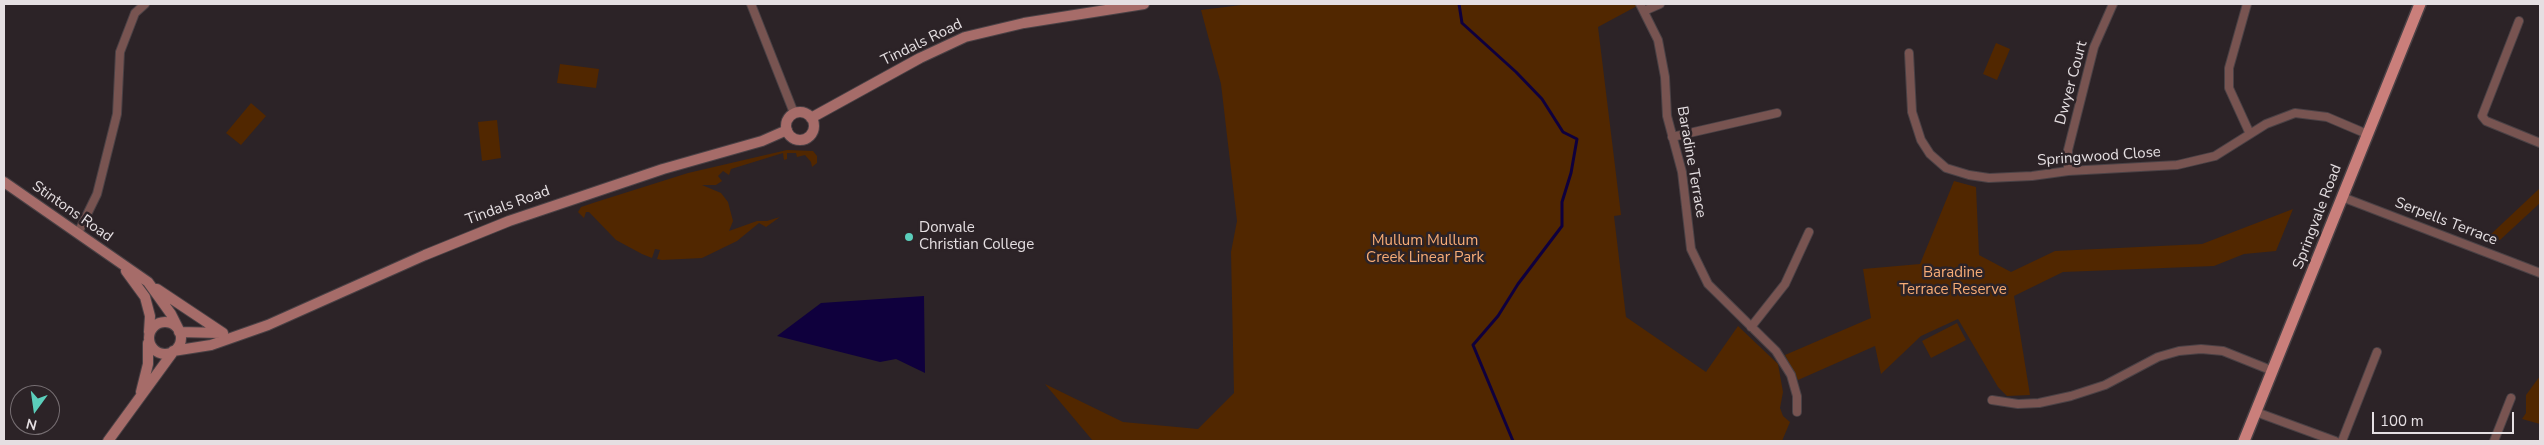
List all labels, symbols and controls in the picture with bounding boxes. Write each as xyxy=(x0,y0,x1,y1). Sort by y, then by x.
street label: Tindals Road xyxy=(878,16,966,70)
street label: Dwyer Court xyxy=(2052,39,2092,127)
street label: Baradine Terrace xyxy=(1672,105,1710,219)
street label: Springwood Close xyxy=(2037,144,2161,170)
street label: Springvale Road xyxy=(2290,162,2346,272)
street label: Stintons Road xyxy=(28,178,116,246)
street label: Tindals Road xyxy=(464,182,552,230)
street label: Serpells Terrace xyxy=(2392,194,2500,250)
place label: Donvale Christian College xyxy=(919,219,1034,254)
marker: Donvale Christian College xyxy=(903,231,915,243)
park label: Mullum Mullum Creek Linear Park xyxy=(1366,232,1484,267)
park label: Baradine Terrace Reserve xyxy=(1899,264,2007,299)
north arrow xyxy=(10,385,60,435)
scale bar xyxy=(2374,402,2516,434)
text: 100 m xyxy=(2380,411,2424,431)
text: N xyxy=(24,414,39,435)

